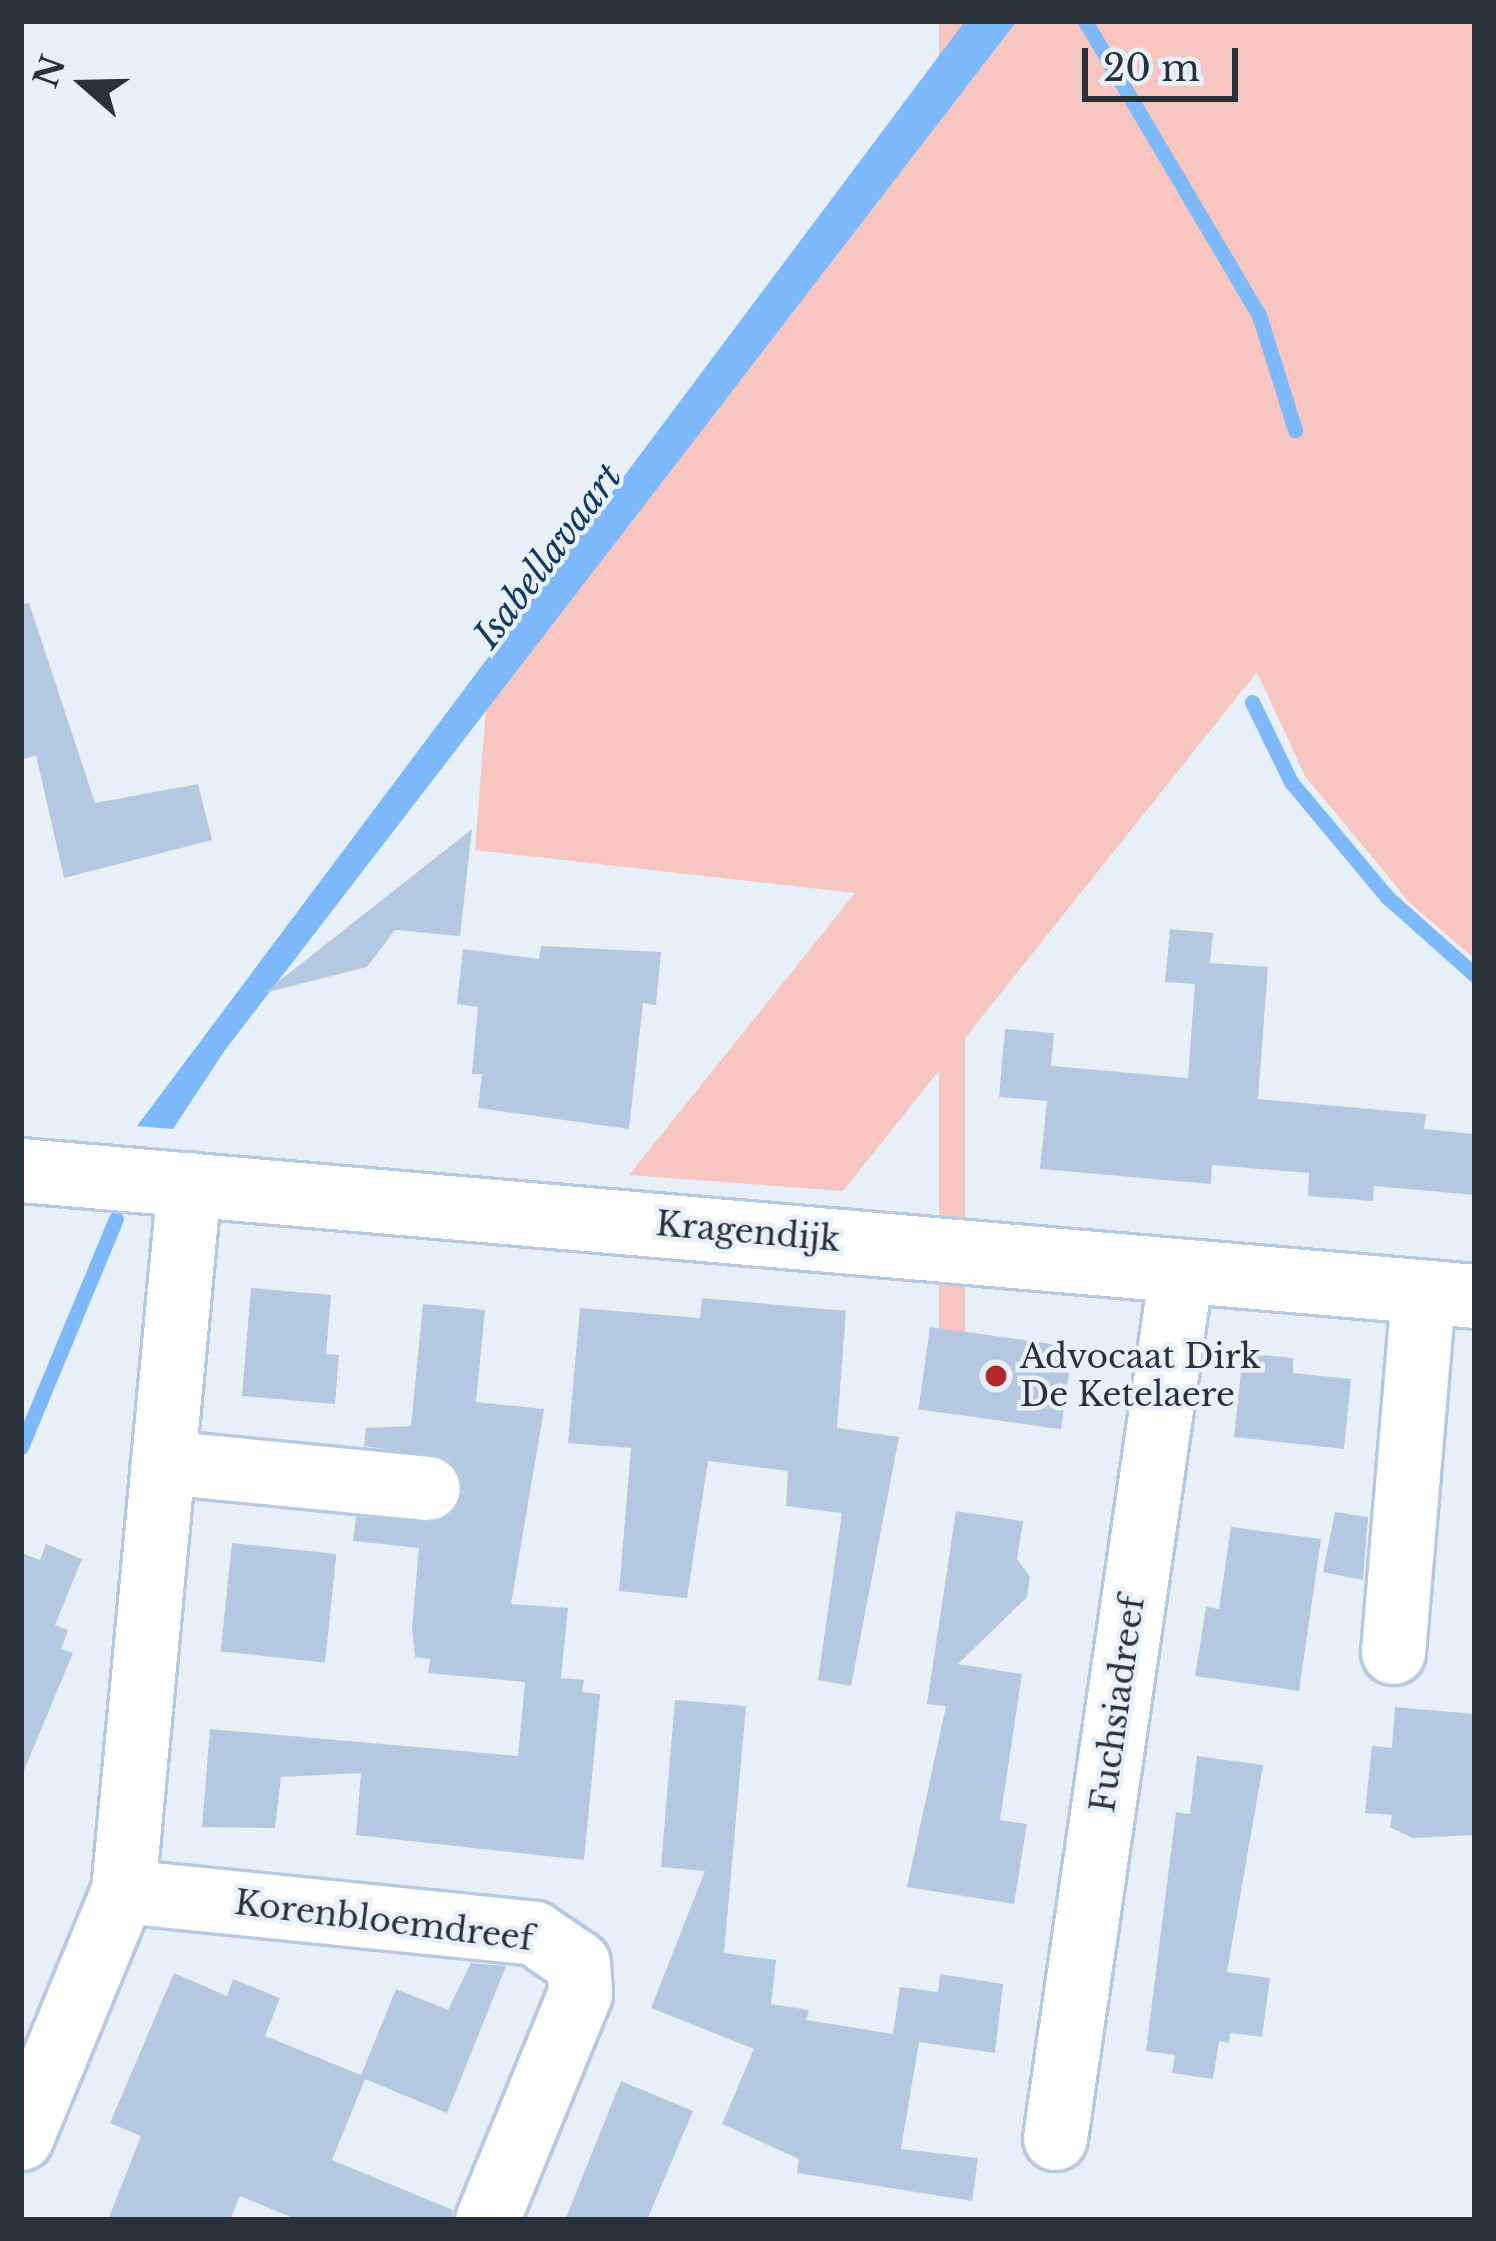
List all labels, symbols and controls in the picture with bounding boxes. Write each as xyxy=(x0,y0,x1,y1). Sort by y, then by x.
north arrow xyxy=(24,24,144,144)
scale bar xyxy=(1088,24,1244,98)
text: 20 m xyxy=(1103,46,1200,91)
text: N xyxy=(25,50,74,93)
water label: Isabellavaart xyxy=(465,456,631,656)
street label: Kragendijk xyxy=(654,1204,842,1260)
place label: Advocaat Dirk De Ketelaere xyxy=(1020,1337,1261,1415)
marker: Advocaat Dirk De Ketelaere xyxy=(983,1363,1009,1389)
street label: Fuchsiadreef xyxy=(1083,1593,1153,1815)
street label: Korenbloemdreef xyxy=(232,1883,536,1959)

